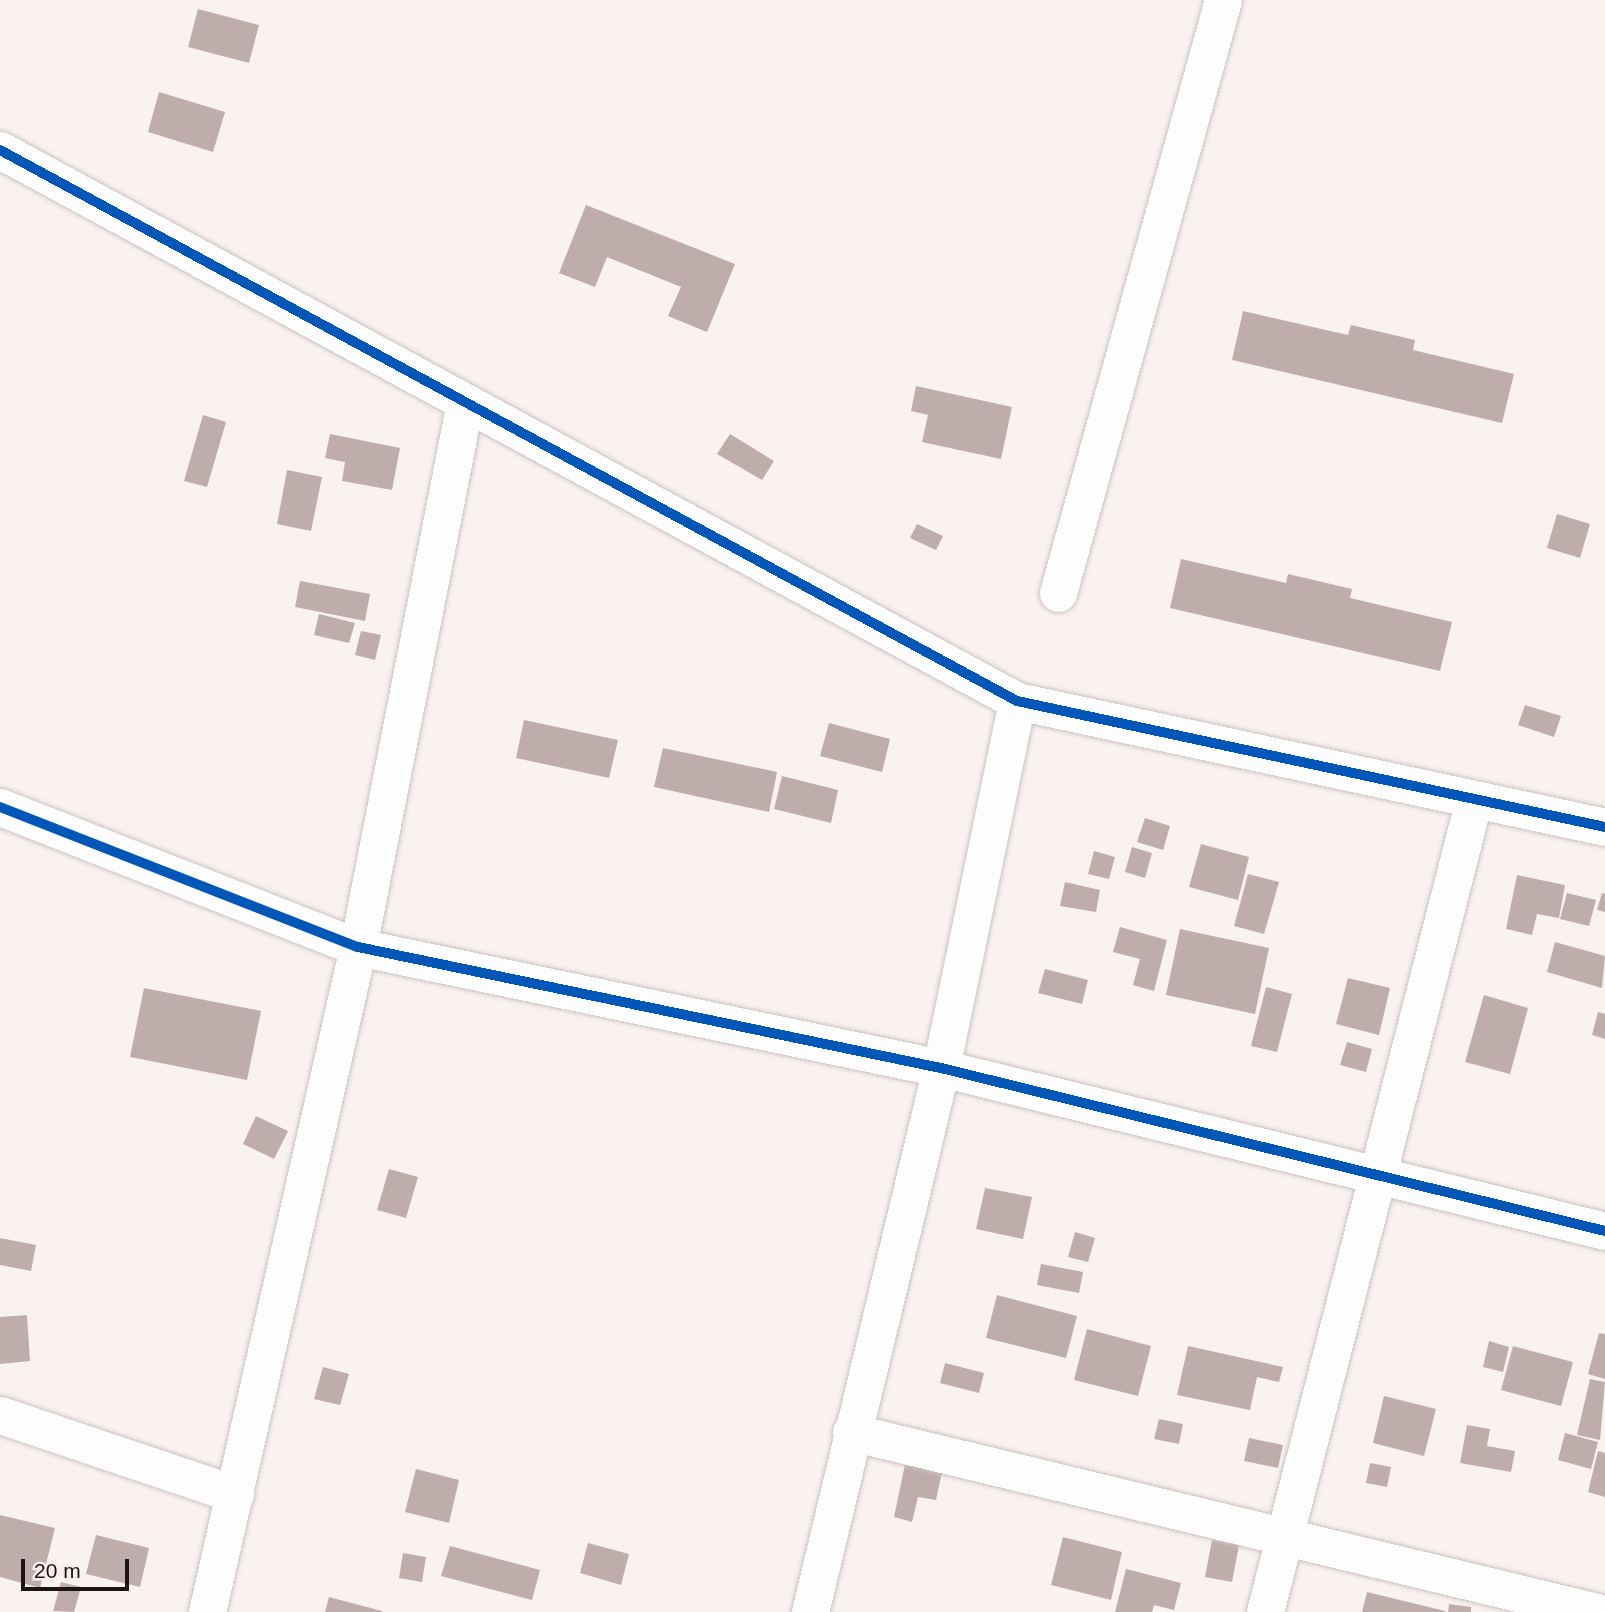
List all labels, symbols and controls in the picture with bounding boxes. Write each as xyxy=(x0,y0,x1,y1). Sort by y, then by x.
scale bar xyxy=(24,1546,133,1590)
text: 20 m xyxy=(34,1559,81,1582)

